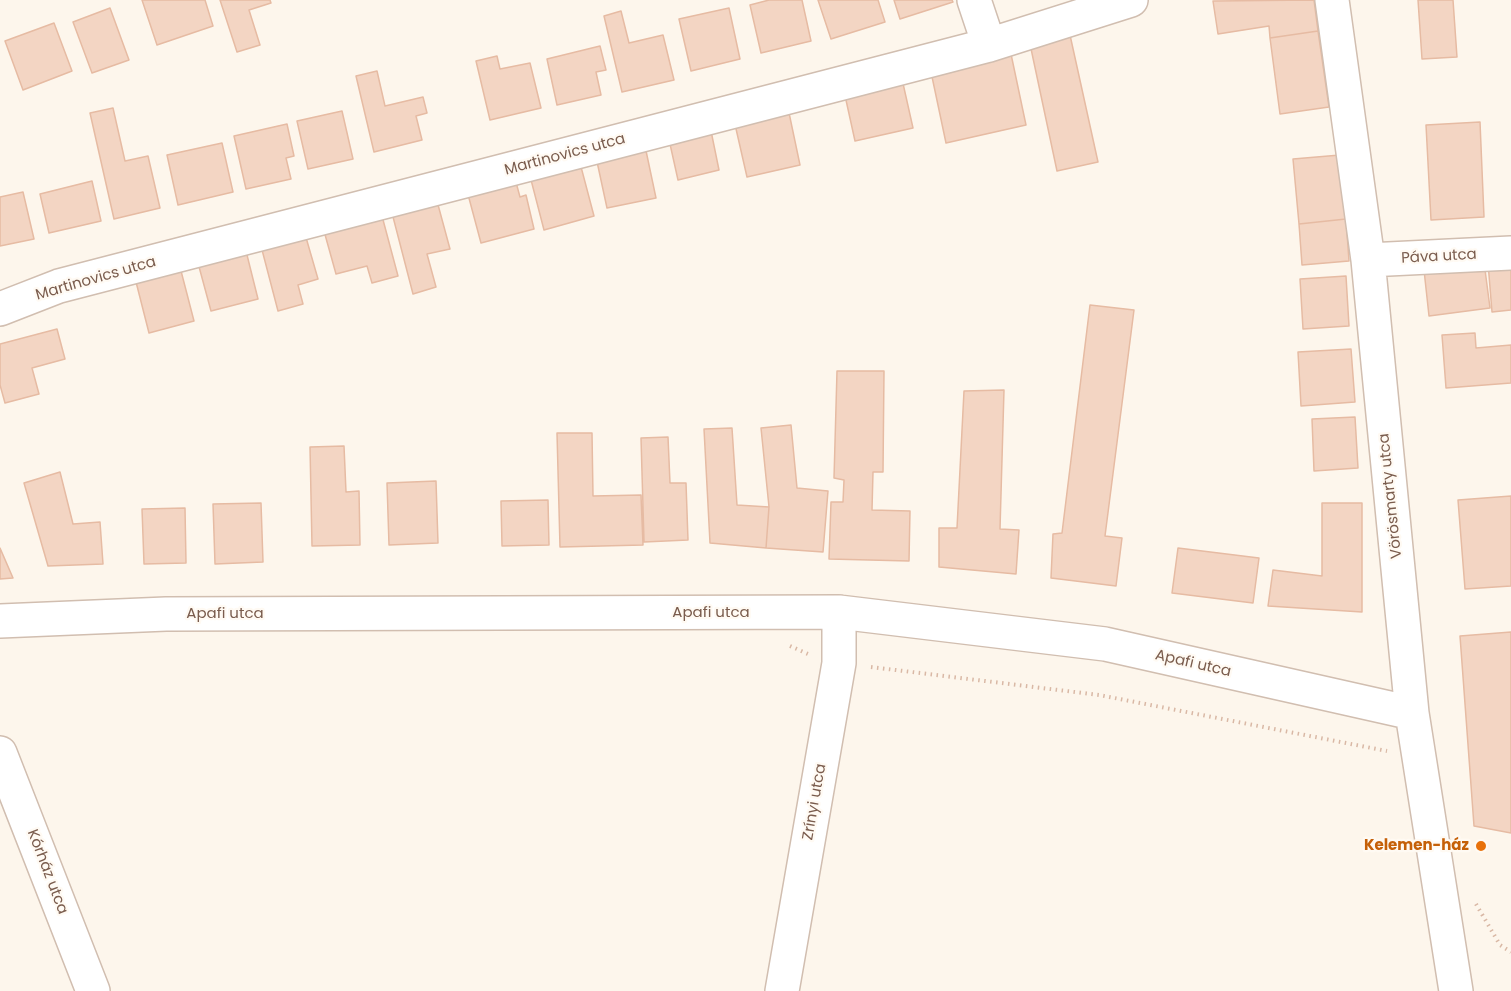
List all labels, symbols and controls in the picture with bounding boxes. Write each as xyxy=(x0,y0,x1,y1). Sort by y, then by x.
street label: Martinovics utca xyxy=(503,130,627,180)
street label: Páva utca xyxy=(1401,246,1477,268)
street label: Martinovics utca xyxy=(34,253,158,305)
street label: Vörösmarty utca xyxy=(1375,432,1407,560)
street label: Apafi utca xyxy=(672,604,750,622)
street label: Apafi utca xyxy=(186,605,264,623)
street label: Apafi utca xyxy=(1153,647,1233,681)
street label: Zrínyi utca xyxy=(799,762,831,842)
street label: Kórház utca xyxy=(23,827,71,917)
place label: Kelemen-ház xyxy=(1364,837,1469,855)
marker: Kelemen-ház xyxy=(1474,839,1488,853)

